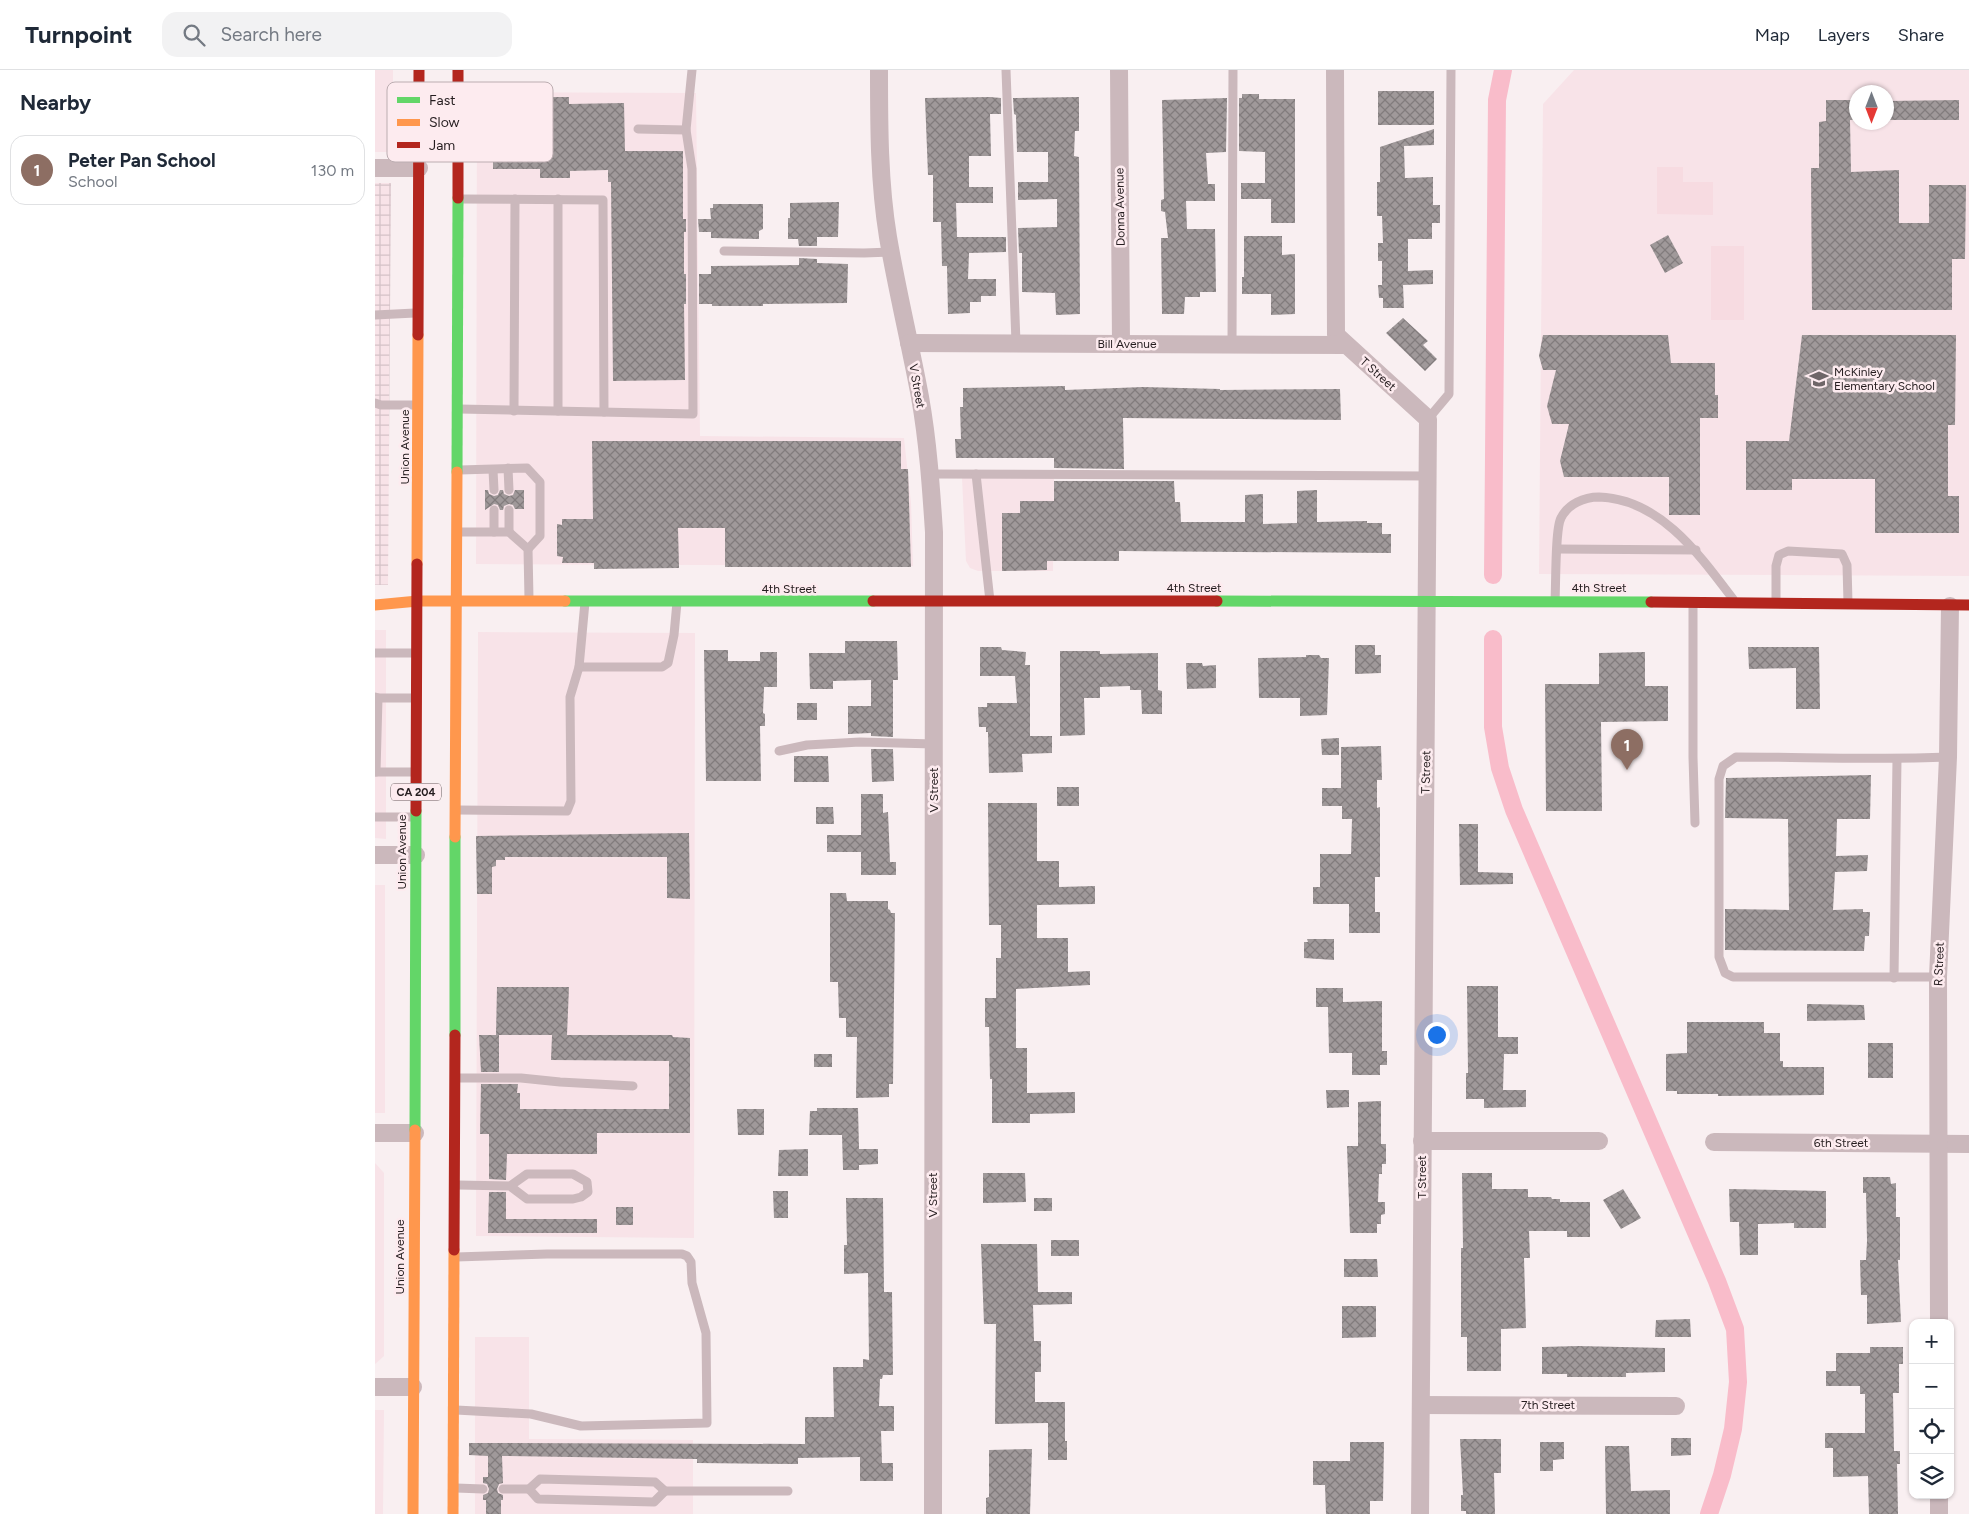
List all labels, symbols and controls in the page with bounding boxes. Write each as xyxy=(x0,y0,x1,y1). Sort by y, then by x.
search box xyxy=(162,12,512,57)
text: Turnpoint xyxy=(25,20,132,49)
icon: search xyxy=(180,21,208,49)
text: Search here xyxy=(220,23,322,46)
text: Map xyxy=(1755,24,1790,46)
text: Layers xyxy=(1818,24,1870,46)
text: Share xyxy=(1898,24,1944,46)
legend xyxy=(387,82,553,162)
north arrow xyxy=(1849,85,1894,130)
text: Nearby xyxy=(20,90,91,115)
text: Fast xyxy=(429,92,455,109)
text: Slow xyxy=(429,114,460,131)
text: Jam xyxy=(429,137,455,154)
text: Peter Pan School xyxy=(68,149,216,172)
text: 1 xyxy=(34,161,40,180)
text: 130 m xyxy=(311,161,354,180)
street label: Donna Avenue xyxy=(1112,167,1128,246)
text: School xyxy=(68,172,118,191)
street label: Bill Avenue xyxy=(1098,337,1157,351)
street label: T Street xyxy=(1357,354,1399,394)
street label: V Street xyxy=(906,363,928,410)
place label: McKinley Elementary School xyxy=(1834,365,1935,393)
school or university icon: McKinley Elementary School xyxy=(1808,368,1830,390)
street label: Union Avenue xyxy=(398,409,412,485)
street label: 4th Street xyxy=(1166,581,1222,595)
street label: 4th Street xyxy=(1571,581,1627,595)
street label: 4th Street xyxy=(761,582,817,596)
pin: 1 xyxy=(1611,729,1643,770)
street label: T Street xyxy=(1419,750,1433,794)
street label: V Street xyxy=(927,767,941,812)
road number: CA 204 xyxy=(391,784,441,800)
street label: Union Avenue xyxy=(395,814,409,890)
street label: R Street xyxy=(1931,941,1947,986)
your location xyxy=(1424,1022,1450,1048)
street label: 6th Street xyxy=(1814,1136,1869,1150)
street label: T Street xyxy=(1415,1155,1429,1199)
street label: V Street xyxy=(926,1172,940,1217)
street label: Union Avenue xyxy=(393,1219,407,1295)
map controls xyxy=(1909,1319,1954,1499)
button: + xyxy=(1909,1319,1954,1364)
button: − xyxy=(1909,1364,1954,1409)
street label: 7th Street xyxy=(1521,1398,1576,1412)
button: locate xyxy=(1909,1409,1954,1454)
button: layers xyxy=(1909,1454,1954,1499)

